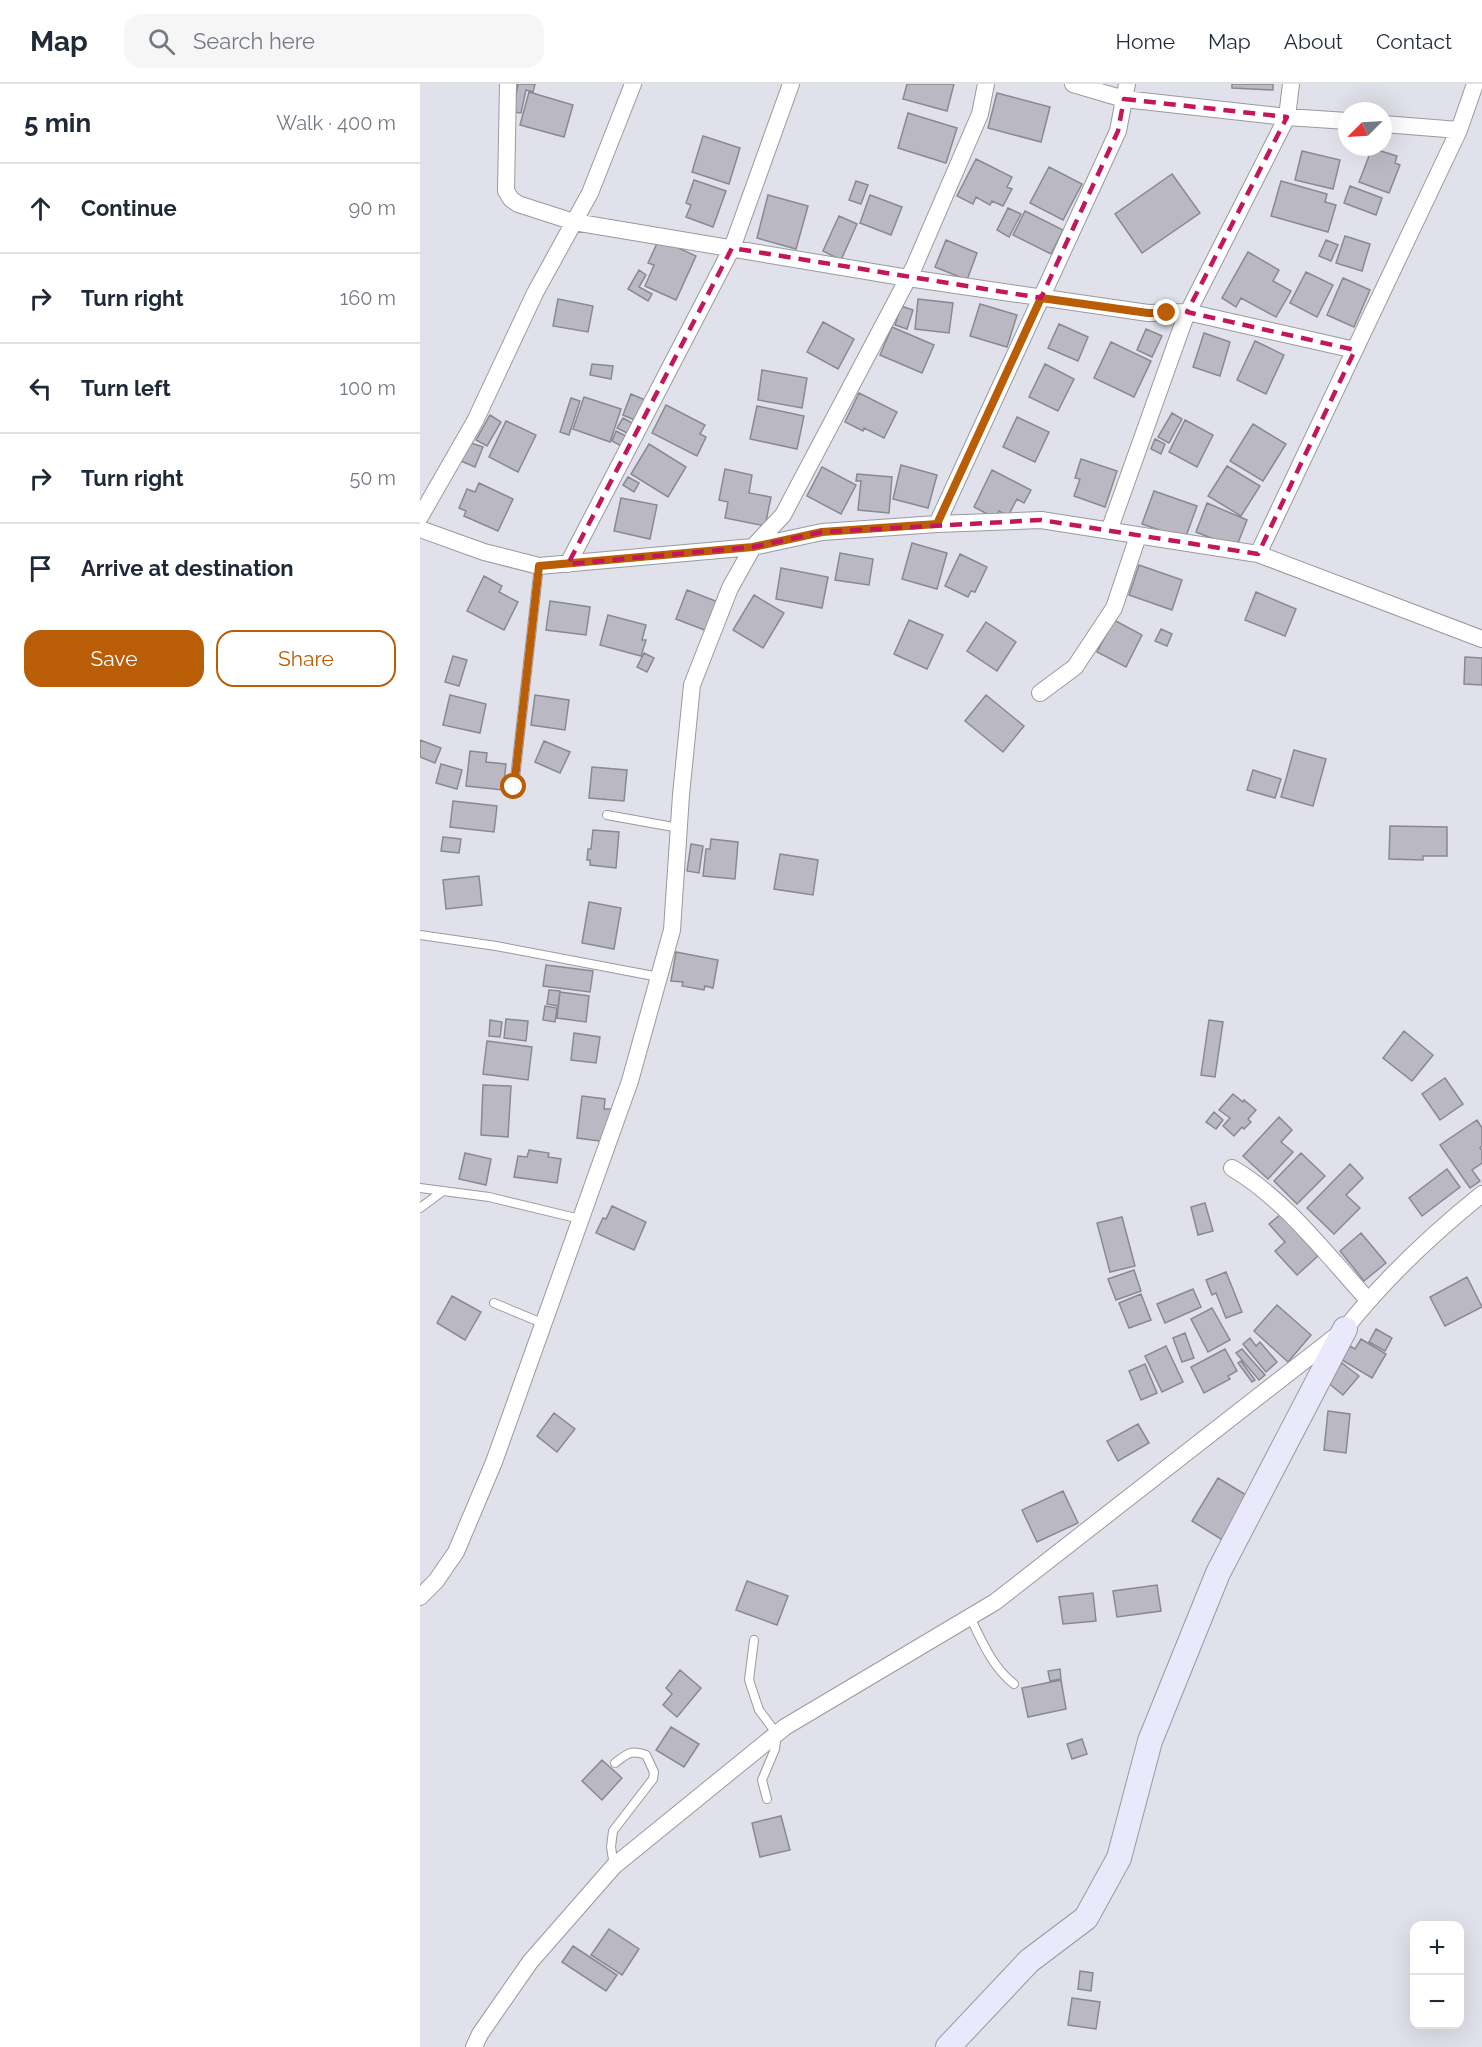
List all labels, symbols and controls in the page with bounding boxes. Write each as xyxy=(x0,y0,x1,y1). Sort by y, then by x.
search box xyxy=(124,14,544,68)
text: Map xyxy=(30,25,88,58)
icon: search xyxy=(145,25,178,58)
text: Search here xyxy=(193,28,315,54)
text: Home xyxy=(1116,29,1175,54)
text: Map xyxy=(1208,29,1251,54)
text: About xyxy=(1284,29,1343,54)
text: Contact xyxy=(1376,29,1452,54)
north arrow xyxy=(1338,102,1392,156)
text: 5 min xyxy=(24,108,91,138)
text: Walk · 400 m xyxy=(276,111,396,135)
icon: ahead xyxy=(24,192,57,225)
text: Continue xyxy=(81,195,177,221)
text: 90 m xyxy=(349,196,396,220)
icon: right xyxy=(24,282,57,315)
text: Turn right xyxy=(81,285,184,311)
text: 160 m xyxy=(340,286,396,310)
route end xyxy=(1153,299,1179,325)
icon: left xyxy=(24,372,57,405)
text: Turn left xyxy=(81,375,171,401)
text: 100 m xyxy=(339,376,396,400)
icon: right xyxy=(24,462,57,495)
text: Turn right xyxy=(81,465,184,491)
text: 50 m xyxy=(349,466,396,490)
icon: arrive xyxy=(24,552,57,585)
text: Arrive at destination xyxy=(81,555,294,581)
button: Save xyxy=(24,630,204,687)
button: Share xyxy=(216,630,396,687)
route start xyxy=(500,773,526,799)
map controls xyxy=(1410,1921,1464,2029)
button: + xyxy=(1410,1921,1464,1975)
button: − xyxy=(1410,1975,1464,2029)

